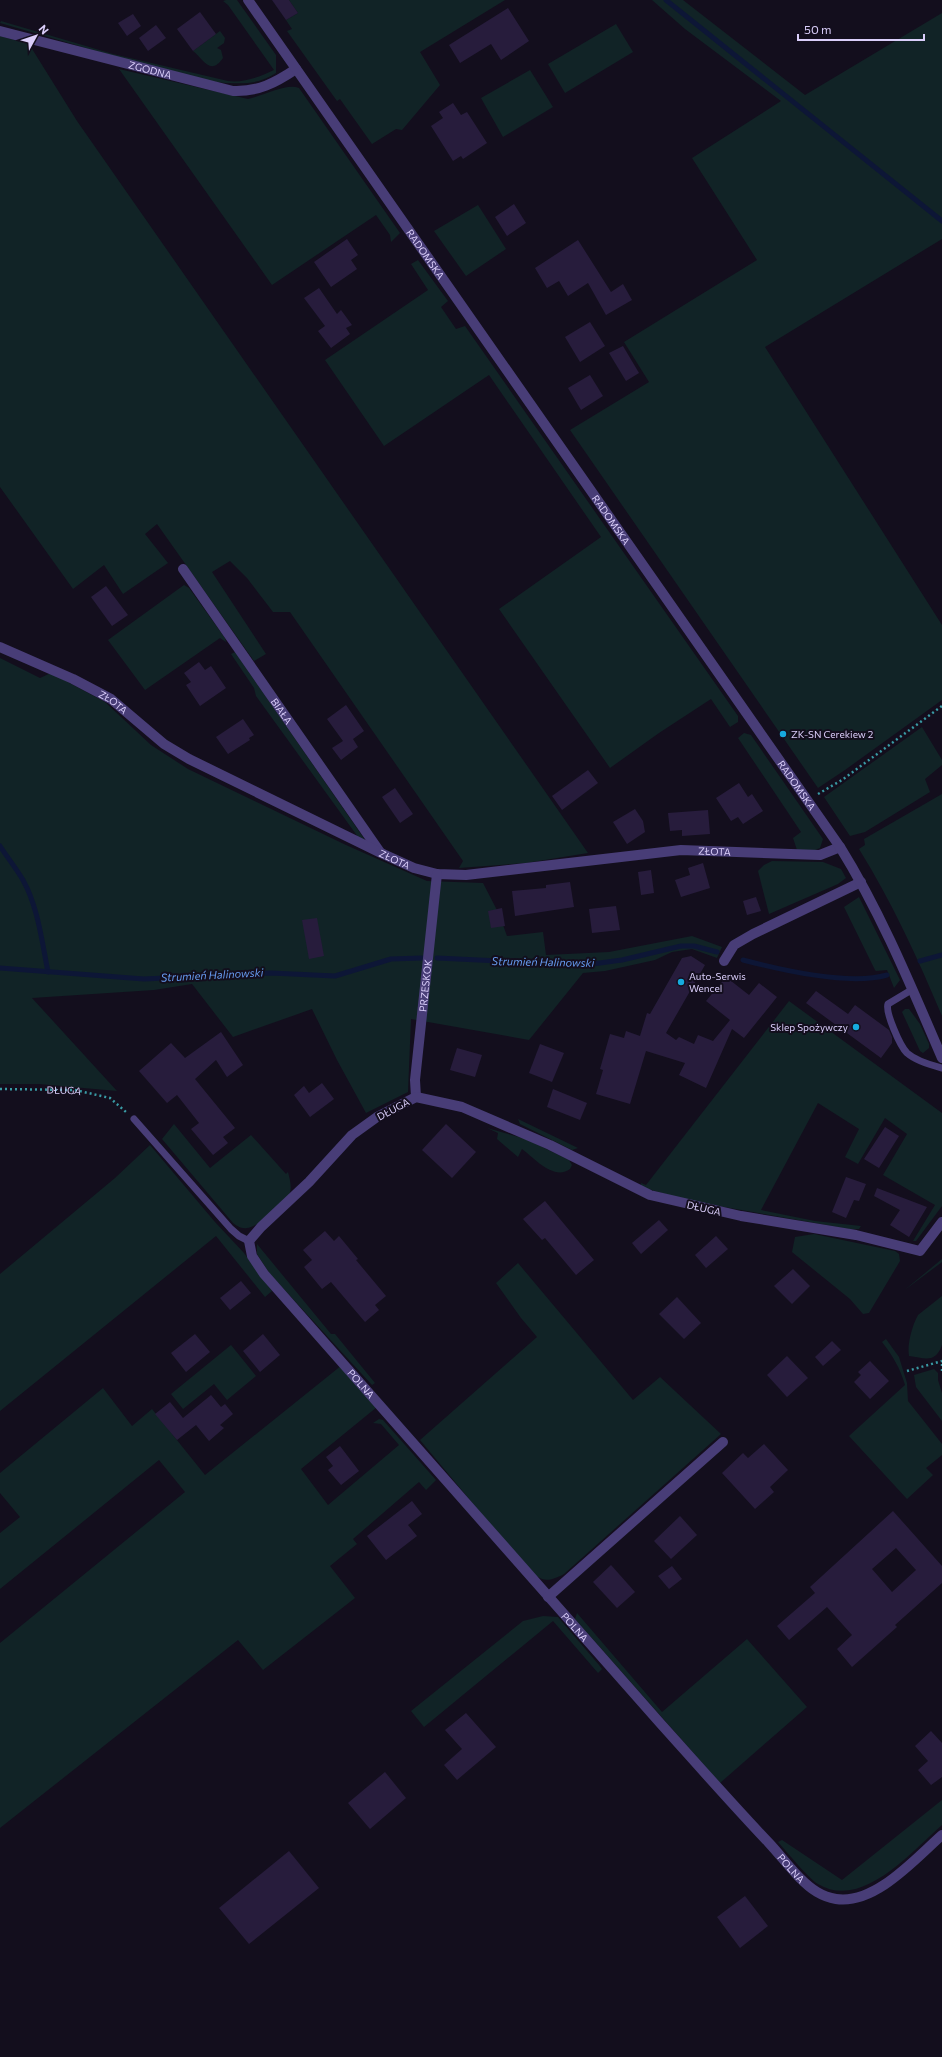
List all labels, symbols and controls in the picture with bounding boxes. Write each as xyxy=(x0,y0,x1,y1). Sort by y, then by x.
north arrow xyxy=(16,16,56,56)
scale bar xyxy=(798,16,924,42)
text: N xyxy=(36,22,52,37)
text: 50 m xyxy=(804,22,832,36)
street label: ZGODNA xyxy=(127,58,173,81)
street label: RADOMSKA xyxy=(404,227,447,281)
street label: RADOMSKA xyxy=(590,492,633,547)
street label: ZŁOTA xyxy=(97,688,130,716)
street label: BIAŁA xyxy=(269,696,295,726)
place label: ZK-SN Cerekiew 2 xyxy=(791,728,874,740)
marker: ZK-SN Cerekiew 2 xyxy=(778,729,788,739)
street label: RADOMSKA xyxy=(775,758,818,813)
street label: ZŁOTA xyxy=(698,845,731,858)
street label: ZŁOTA xyxy=(377,847,412,871)
water label: Strumień Halinowski xyxy=(492,954,596,969)
street label: PRZESKOK xyxy=(416,958,434,1012)
water label: Strumień Halinowski xyxy=(160,965,265,984)
place label: Auto-Serwis Wencel xyxy=(689,970,746,994)
marker: Auto-Serwis Wencel xyxy=(676,977,686,987)
place label: Sklep Spożywczy xyxy=(770,1021,848,1033)
marker: Sklep Spożywczy xyxy=(851,1022,861,1032)
street label: DŁUGA xyxy=(46,1084,83,1097)
street label: DŁUGA xyxy=(375,1095,411,1122)
street label: DŁUGA xyxy=(686,1198,722,1218)
street label: POLNA xyxy=(345,1367,377,1401)
street label: POLNA xyxy=(559,1610,591,1644)
street label: POLNA xyxy=(775,1851,807,1885)

